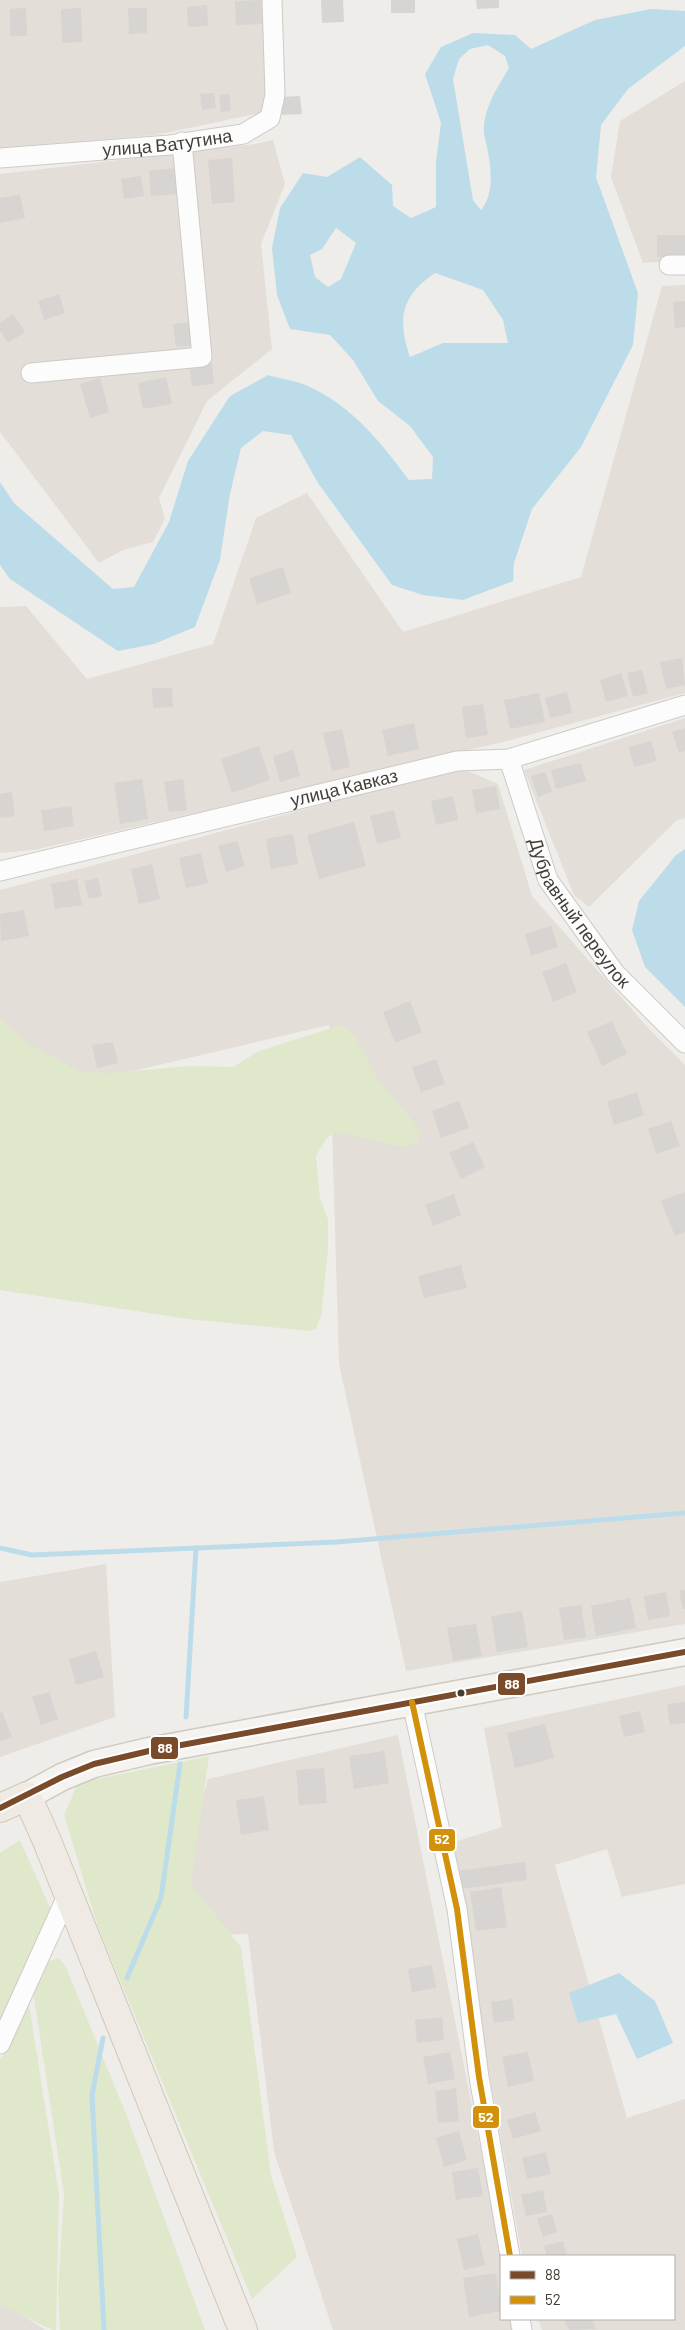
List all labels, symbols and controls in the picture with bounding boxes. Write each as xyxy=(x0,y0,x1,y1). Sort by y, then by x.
street label: улица Ватутина xyxy=(102,124,235,160)
street label: улица Кавказ xyxy=(288,764,400,811)
street label: Дубравный переулок xyxy=(525,835,635,992)
line badge: 88 xyxy=(497,1672,526,1696)
text: 88 xyxy=(504,1675,520,1692)
unlabelled marker xyxy=(456,1688,466,1698)
line badge: 88 xyxy=(150,1736,179,1760)
text: 88 xyxy=(157,1739,173,1756)
line badge: 52 xyxy=(428,1828,456,1852)
text: 52 xyxy=(434,1830,450,1847)
line badge: 52 xyxy=(472,2105,500,2129)
text: 52 xyxy=(478,2108,494,2125)
legend xyxy=(500,2255,675,2320)
text: 88 xyxy=(545,2265,561,2283)
text: 52 xyxy=(545,2290,561,2308)

